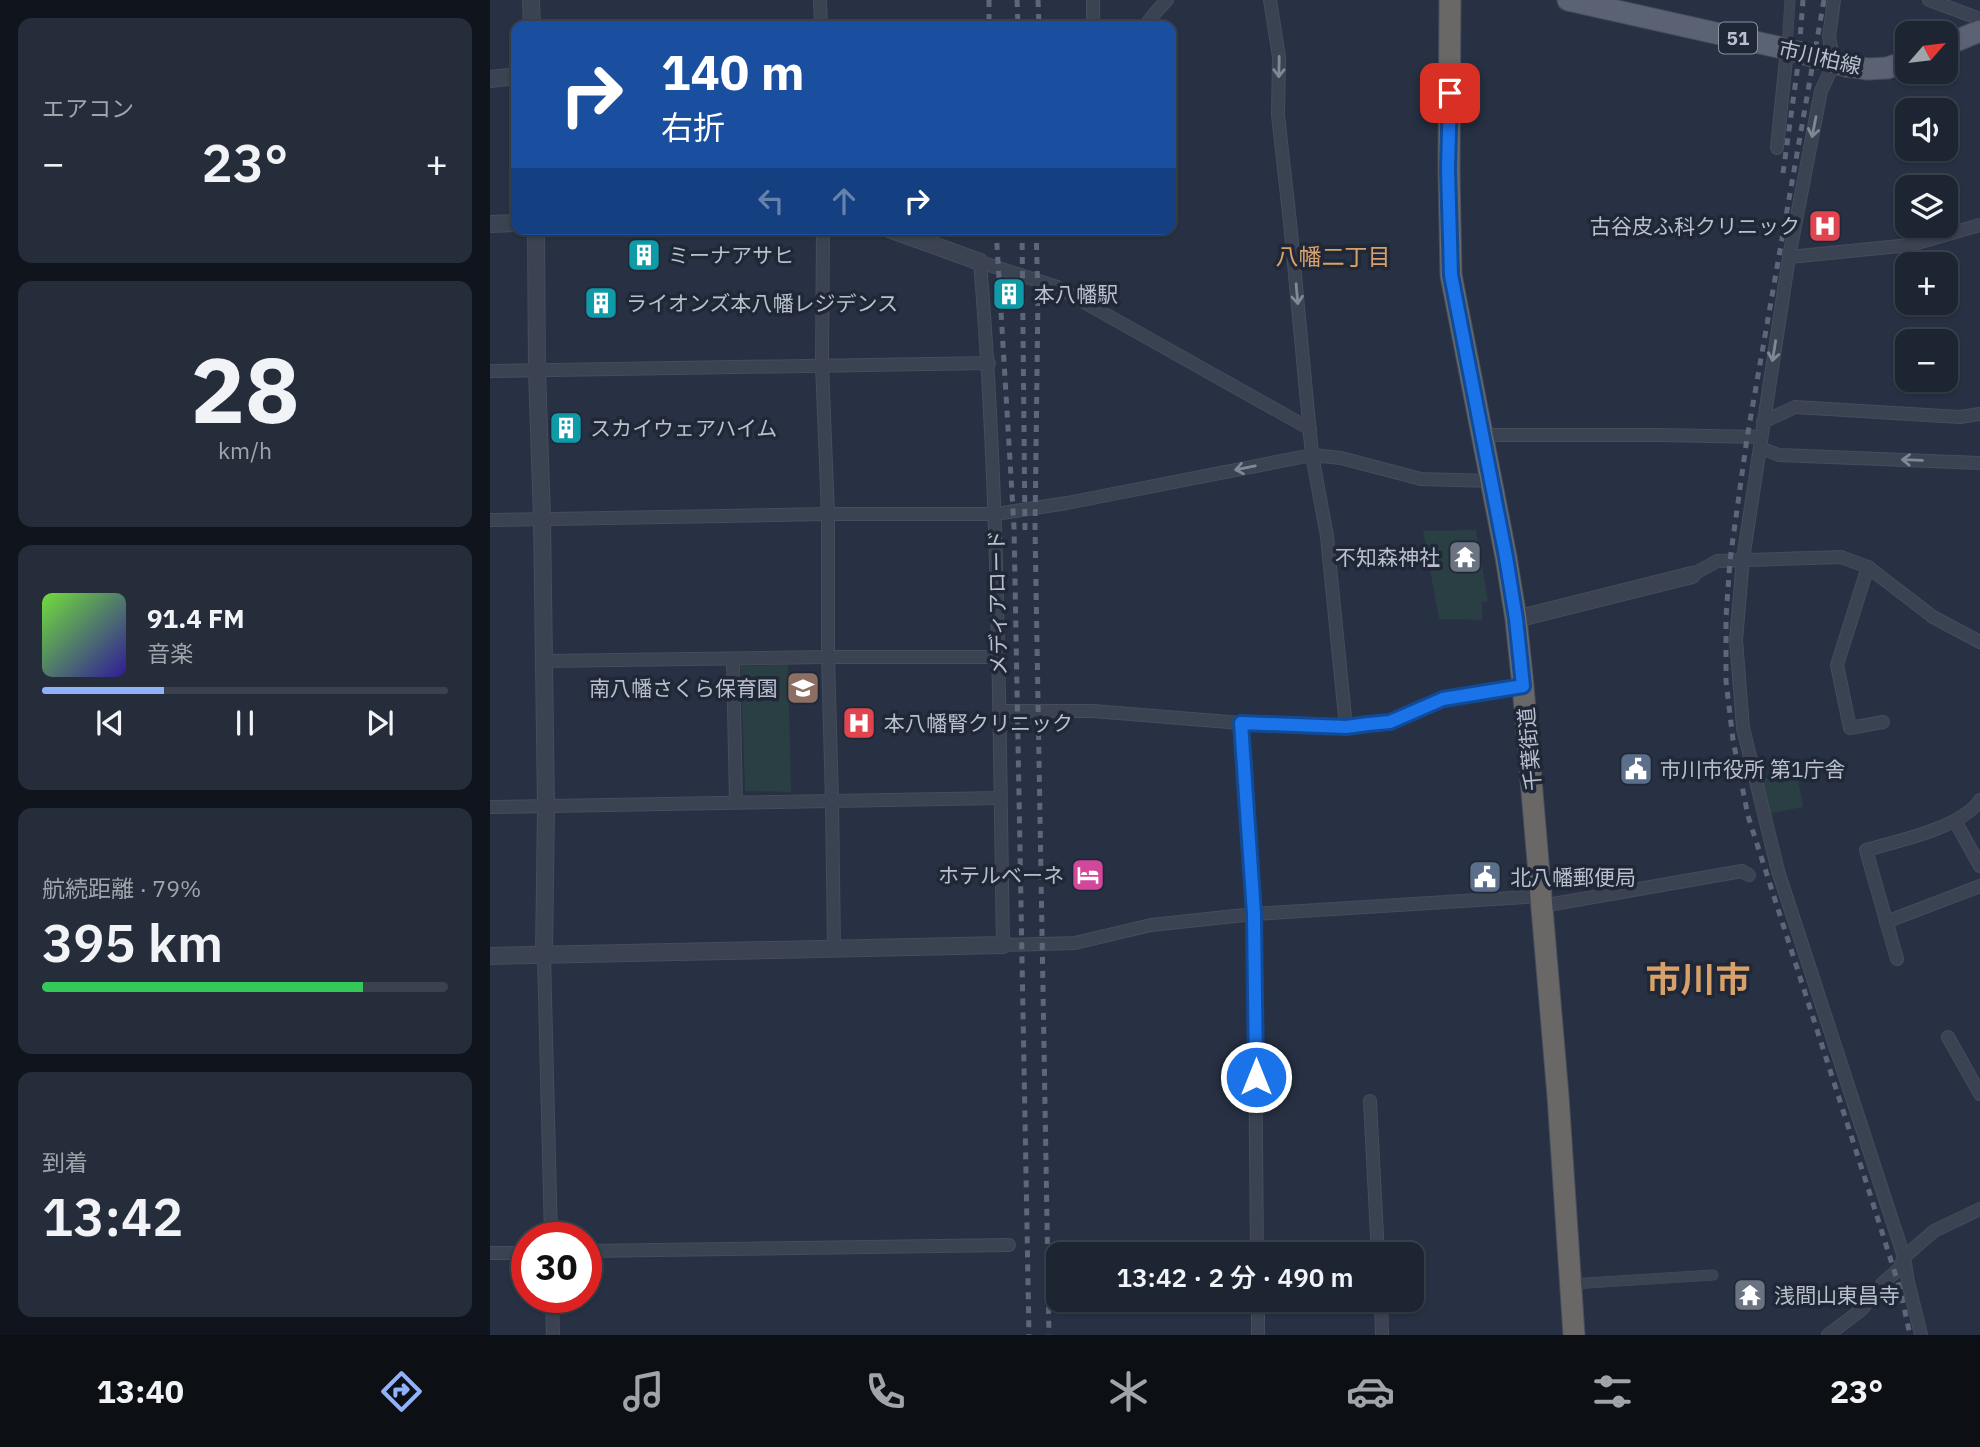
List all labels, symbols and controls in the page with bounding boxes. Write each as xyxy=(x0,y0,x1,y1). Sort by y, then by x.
north arrow xyxy=(1895,21,1958,84)
map controls xyxy=(1895,21,1958,392)
road number: 51 xyxy=(1719,22,1757,54)
street label: 市川柏線 xyxy=(1776,34,1864,80)
text: 140 m xyxy=(661,40,805,103)
icon: right xyxy=(546,49,637,140)
one-way arrow xyxy=(1272,56,1286,79)
pin xyxy=(1420,63,1480,123)
icon: arrive xyxy=(1431,74,1469,112)
text: エアコン xyxy=(42,93,134,123)
button: sound xyxy=(1895,98,1958,161)
text: 右折 xyxy=(661,106,725,148)
one-way arrow xyxy=(1807,116,1820,138)
text: 23° xyxy=(202,129,288,196)
text: − xyxy=(42,138,65,187)
text: + xyxy=(425,138,448,187)
button: layers xyxy=(1895,175,1958,238)
icon: left xyxy=(752,182,790,220)
icon: ahead xyxy=(825,182,863,220)
icon: right xyxy=(898,182,936,220)
hospital icon: 古谷皮ふ科クリニック xyxy=(1806,207,1844,245)
place label: 古谷皮ふ科クリニック xyxy=(1590,212,1800,240)
building icon: ミーナアサヒ xyxy=(625,236,663,274)
place label: ミーナアサヒ xyxy=(668,241,794,269)
district label: 八幡二丁目 xyxy=(1276,241,1391,271)
button: + xyxy=(1895,252,1958,315)
building icon: 本八幡駅 xyxy=(990,275,1028,313)
place label: 本八幡駅 xyxy=(1034,280,1118,308)
one-way arrow xyxy=(1291,282,1304,305)
building icon: ライオンズ本八幡レジデンス xyxy=(582,284,620,322)
place label: ライオンズ本八幡レジデンス xyxy=(626,289,898,317)
button: − xyxy=(1895,329,1958,392)
text: 28 xyxy=(190,330,300,448)
one-way arrow xyxy=(1767,339,1780,362)
building icon: スカイウェアハイム xyxy=(547,409,585,447)
place label: スカイウェアハイム xyxy=(590,414,777,442)
text: km/h xyxy=(218,435,272,465)
one-way arrow xyxy=(1901,453,1924,466)
one-way arrow xyxy=(1234,462,1257,476)
street label: メディアロード xyxy=(982,530,1012,676)
temple icon: 不知森神社 xyxy=(1446,538,1484,576)
place label: 不知森神社 xyxy=(1335,543,1440,571)
text: 91.4 FM xyxy=(147,601,245,635)
text: 音楽 xyxy=(147,638,193,668)
school or university icon: 南八幡さくら保育園 xyxy=(784,669,822,707)
place label: 南八幡さくら保育園 xyxy=(589,674,778,702)
icon: previous xyxy=(91,704,129,742)
icon: pause xyxy=(226,704,264,742)
icon: next xyxy=(361,704,399,742)
hospital icon: 本八幡腎クリニック xyxy=(840,704,878,742)
street label: 千葉街道 xyxy=(1511,706,1547,792)
place label: 本八幡腎クリニック xyxy=(884,709,1073,737)
public building icon: 市川市役所 第1庁舎 xyxy=(1617,750,1655,788)
place label: 市川市役所 第1庁舎 xyxy=(1660,755,1846,783)
hotel icon: ホテルベーネ xyxy=(1069,856,1107,894)
public building icon: 北八幡郵便局 xyxy=(1466,858,1504,896)
place label: ホテルベーネ xyxy=(938,861,1064,889)
place label: 北八幡郵便局 xyxy=(1510,863,1636,891)
text: 航続距離 · 79% xyxy=(42,873,201,903)
text: 395 km xyxy=(42,909,223,976)
district label: 市川市 xyxy=(1645,956,1751,1002)
position arrow xyxy=(1219,1040,1293,1114)
text: 到着 xyxy=(42,1147,88,1177)
text: 13:42 xyxy=(42,1183,183,1250)
speed limit sign: 30 xyxy=(511,1222,602,1313)
text: 13:42 · 2 分 · 490 m xyxy=(1116,1260,1354,1294)
temple icon: 浅間山東昌寺 xyxy=(1731,1276,1769,1314)
place label: 浅間山東昌寺 xyxy=(1774,1281,1900,1309)
icon: directions xyxy=(377,1367,426,1416)
icon: music xyxy=(619,1367,668,1416)
icon: phone xyxy=(861,1367,910,1416)
icon: climate xyxy=(1104,1367,1153,1416)
icon: car xyxy=(1346,1367,1395,1416)
icon: filters xyxy=(1588,1367,1637,1416)
text: 13:40 xyxy=(97,1370,184,1412)
text: 23° xyxy=(1830,1370,1883,1412)

